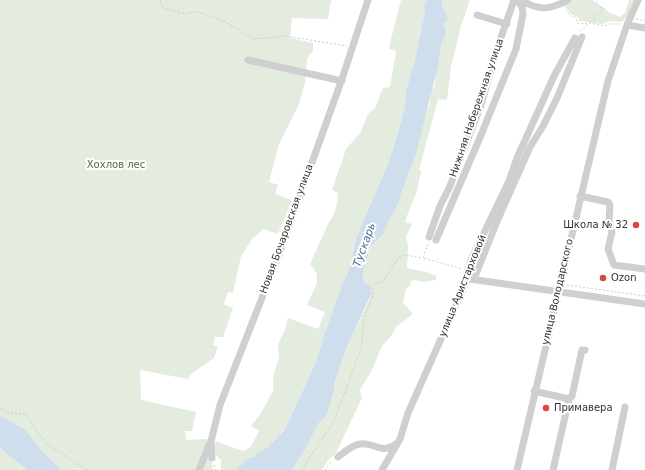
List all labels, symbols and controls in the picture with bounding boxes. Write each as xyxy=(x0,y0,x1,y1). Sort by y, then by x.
street label: Нижняя Набережная улица xyxy=(448,37,506,179)
park label: Хохлов лес xyxy=(87,159,145,171)
street label: Новая Бочаровская улица xyxy=(258,163,316,295)
place label: Школа № 32 xyxy=(563,219,628,231)
marker: Школа № 32 xyxy=(631,220,641,230)
water label: Тускарь xyxy=(351,221,379,269)
street label: улица Аристарховой xyxy=(437,233,489,339)
street label: улица Володарского xyxy=(540,238,576,346)
place label: Ozon xyxy=(611,272,637,284)
marker: Ozon xyxy=(598,273,608,283)
place label: Примавера xyxy=(554,402,613,414)
marker: Примавера xyxy=(541,403,551,413)

